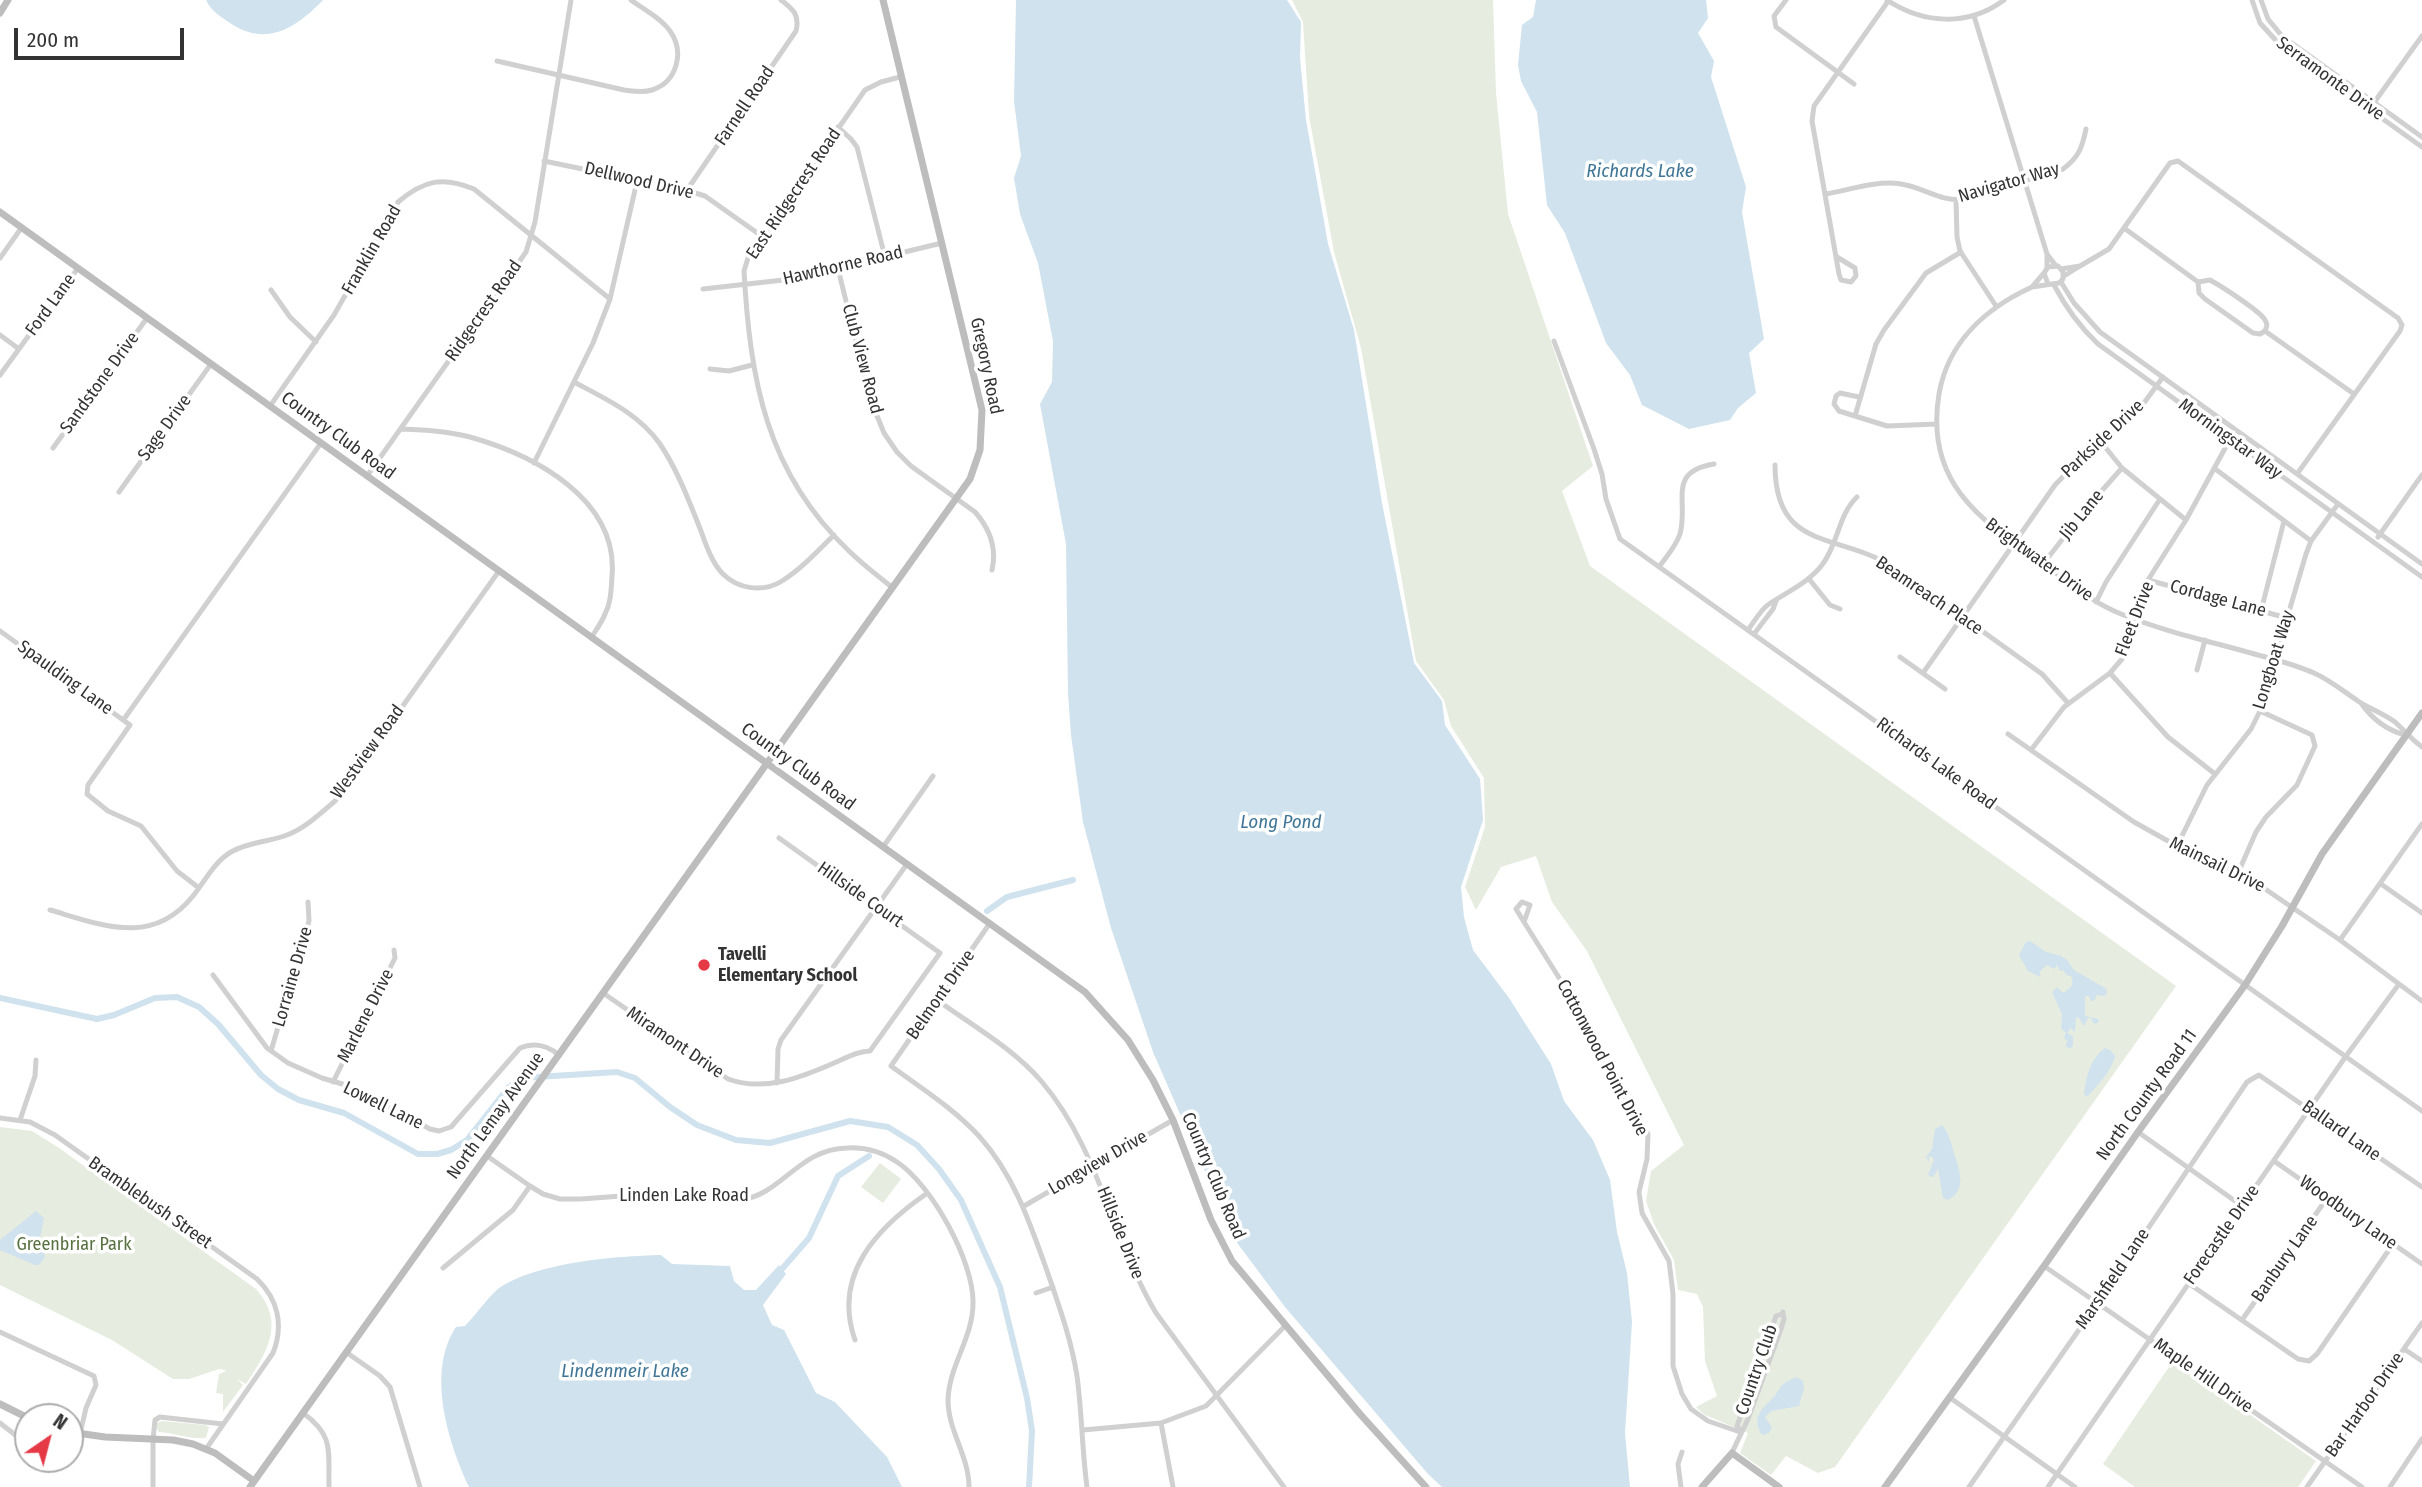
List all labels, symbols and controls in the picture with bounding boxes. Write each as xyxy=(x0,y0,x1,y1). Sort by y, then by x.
scale bar xyxy=(18,14,187,58)
text: 200 m xyxy=(27,27,79,53)
street label: Serramonte Drive xyxy=(2272,33,2388,125)
street label: Farnell Road xyxy=(711,62,779,150)
street label: East Ridgecrest Road xyxy=(742,124,846,264)
street label: Dellwood Drive xyxy=(582,158,696,204)
street label: Navigator Way xyxy=(1956,158,2062,208)
water label: Richards Lake xyxy=(1586,161,1694,183)
street label: Franklin Road xyxy=(338,201,406,299)
street label: Hawthorne Road xyxy=(781,242,905,290)
street label: Ridgecrest Road xyxy=(441,256,527,366)
street label: Ford Lane xyxy=(21,270,81,340)
street label: Club View Road xyxy=(837,302,887,416)
street label: Gregory Road xyxy=(965,316,1007,416)
street label: Sandstone Drive xyxy=(56,328,144,438)
street label: Country Club Road xyxy=(277,387,399,485)
street label: Sage Drive xyxy=(134,391,196,465)
street label: Morningstar Way xyxy=(2174,394,2286,484)
street label: Parkside Drive xyxy=(2057,395,2149,483)
street label: Jib Lane xyxy=(2055,486,2109,544)
street label: Brightwater Drive xyxy=(1981,514,2097,606)
street label: Beamreach Place xyxy=(1871,552,1987,640)
street label: Cordage Lane xyxy=(2168,576,2268,622)
street label: Fleet Drive xyxy=(2111,579,2159,659)
street label: Longboat Way xyxy=(2249,608,2299,712)
street label: Spaulding Lane xyxy=(13,636,117,720)
street label: Westview Road xyxy=(327,701,409,803)
street label: Richards Lake Road xyxy=(1872,713,2000,815)
street label: Country Club Road xyxy=(737,718,859,816)
water label: Long Pond xyxy=(1240,812,1322,834)
street label: Mainsail Drive xyxy=(2166,833,2268,897)
street label: Hillside Court xyxy=(813,858,907,932)
street label: Lorraine Drive xyxy=(268,924,318,1030)
place label: Tavelli Elementary School xyxy=(718,944,857,986)
street label: Belmont Drive xyxy=(902,946,980,1044)
marker: Tavelli Elementary School xyxy=(696,957,712,973)
street label: Marlene Drive xyxy=(333,966,399,1066)
street label: Cottonwood Point Drive xyxy=(1552,976,1652,1140)
street label: Miramont Drive xyxy=(622,1002,728,1084)
street label: North County Road 11 xyxy=(2092,1025,2202,1165)
street label: North Lemay Avenue xyxy=(443,1048,549,1184)
street label: Lowell Lane xyxy=(339,1077,427,1135)
street label: Ballard Lane xyxy=(2297,1096,2385,1166)
street label: Country Club Road xyxy=(1177,1109,1249,1243)
street label: Longview Drive xyxy=(1045,1126,1151,1200)
street label: Bramblebush Street xyxy=(84,1152,216,1254)
street label: Woodbury Lane xyxy=(2295,1171,2401,1255)
street label: Forecastle Drive xyxy=(2180,1181,2264,1289)
street label: Hillside Drive xyxy=(1092,1184,1148,1282)
street label: Linden Lake Road xyxy=(619,1185,749,1207)
street label: Banbury Lane xyxy=(2247,1212,2323,1306)
street label: Marshfield Lane xyxy=(2071,1225,2155,1333)
park label: Greenbriar Park xyxy=(16,1234,132,1256)
street label: Country Club xyxy=(1731,1322,1783,1418)
street label: Maple Hill Drive xyxy=(2149,1334,2257,1418)
street label: Bar Harbor Drive xyxy=(2321,1348,2409,1462)
water label: Lindenmeir Lake xyxy=(561,1361,689,1383)
north arrow xyxy=(14,1403,84,1473)
text: N xyxy=(49,1409,71,1435)

